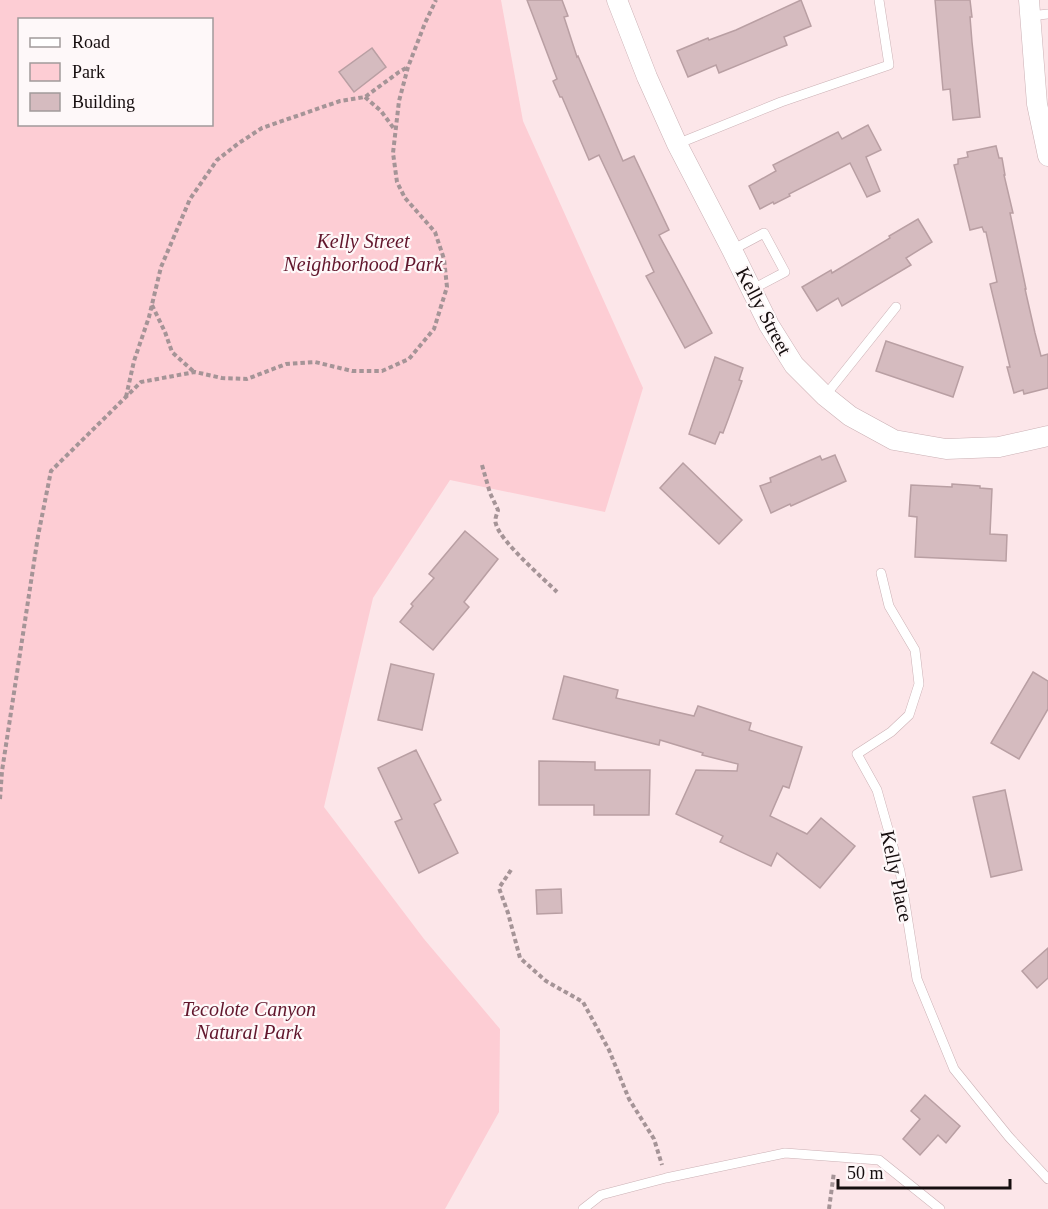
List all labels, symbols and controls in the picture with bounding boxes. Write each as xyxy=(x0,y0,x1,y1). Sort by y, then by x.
legend xyxy=(18,18,213,126)
text: Road xyxy=(72,32,110,52)
text: Park xyxy=(72,62,105,82)
text: Building xyxy=(72,92,135,112)
park label: Kelly Street Neighborhood Park xyxy=(282,230,444,276)
street label: Kelly Street xyxy=(731,263,796,359)
street label: Kelly Place xyxy=(876,828,917,924)
park label: Tecolote Canyon Natural Park xyxy=(182,998,316,1043)
scale bar xyxy=(838,1152,1010,1190)
text: 50 m xyxy=(847,1163,884,1183)

